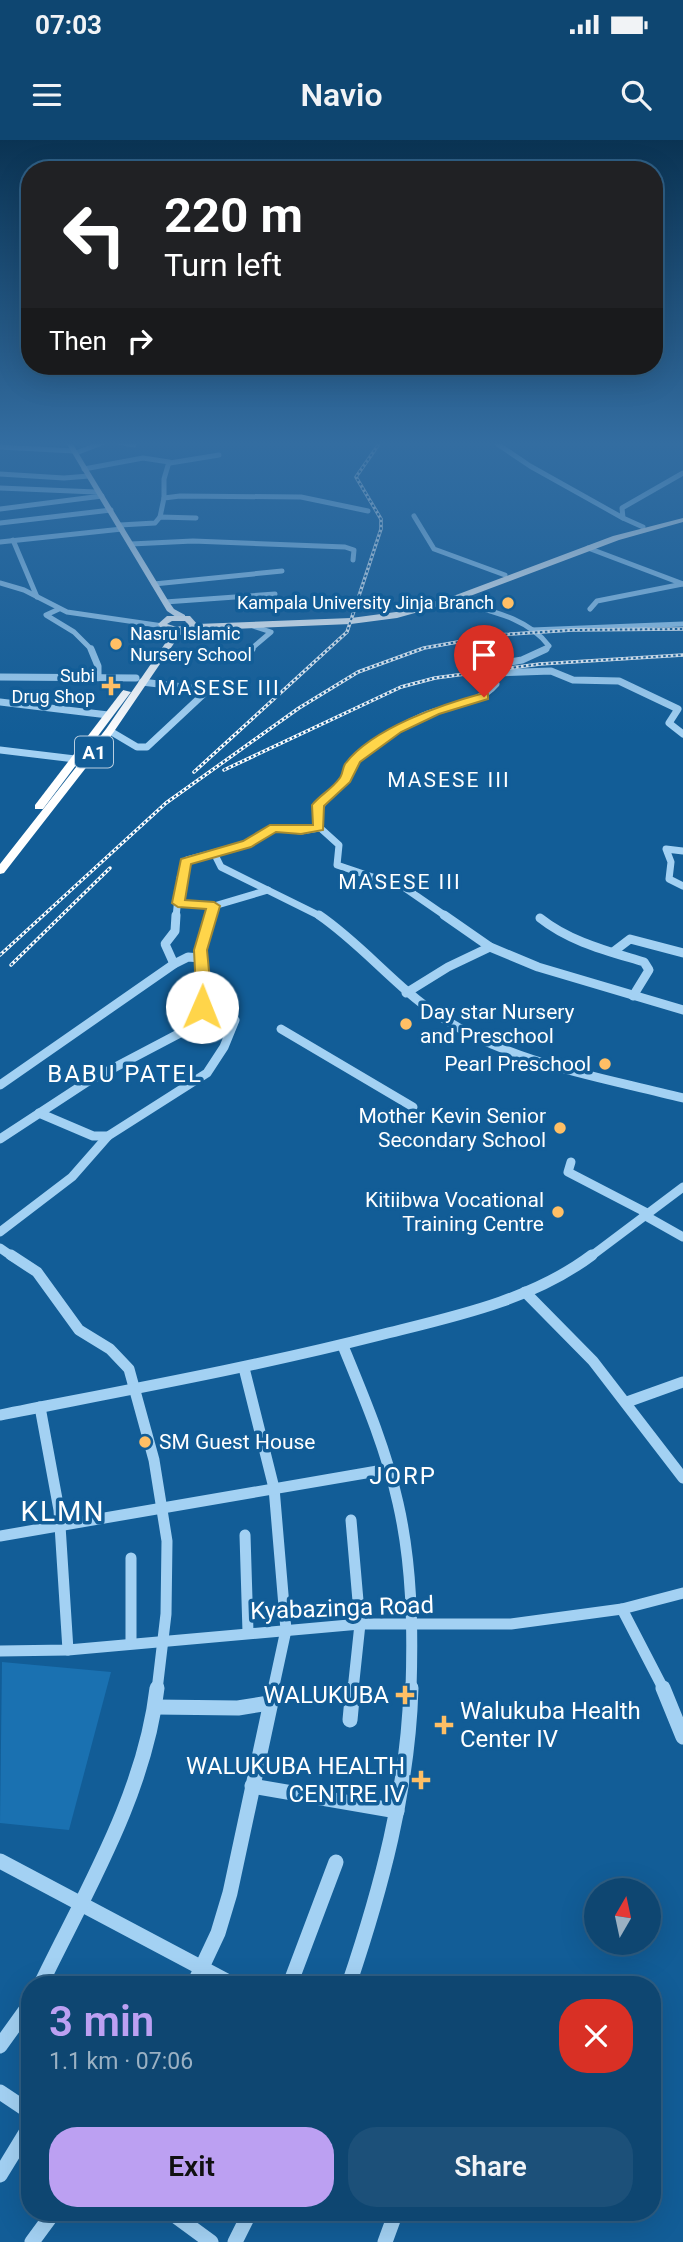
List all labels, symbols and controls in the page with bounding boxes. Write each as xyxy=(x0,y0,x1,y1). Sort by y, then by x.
text: 07:03 xyxy=(35,10,102,40)
icon: menu xyxy=(28,76,66,114)
text: Navio xyxy=(300,76,383,114)
icon: search xyxy=(617,76,655,114)
text: 220 m xyxy=(164,187,303,244)
icon: left xyxy=(49,189,140,280)
text: Turn left xyxy=(164,246,282,284)
icon: right xyxy=(121,322,159,360)
text: Then xyxy=(49,326,107,356)
place label: Kampala University Jinja Branch xyxy=(237,592,494,613)
marker: Kampala University Jinja Branch xyxy=(500,595,516,611)
place label: Nasru Islamic Nursery School xyxy=(130,623,252,665)
pin xyxy=(454,625,514,697)
marker: Nasru Islamic Nursery School xyxy=(108,636,124,652)
icon: arrive xyxy=(465,636,503,674)
place label: Subi Drug Shop xyxy=(12,665,95,707)
marker: Subi Drug Shop xyxy=(101,676,121,696)
district label: MASESE III xyxy=(157,676,281,700)
road number: A1 xyxy=(75,736,113,768)
district label: MASESE III xyxy=(387,768,511,792)
district label: MASESE III xyxy=(338,870,462,894)
position arrow xyxy=(165,970,239,1044)
place label: Day star Nursery and Preschool xyxy=(420,1000,575,1048)
marker: Day star Nursery and Preschool xyxy=(398,1016,414,1032)
place label: Pearl Preschool xyxy=(444,1052,591,1076)
marker: Pearl Preschool xyxy=(597,1056,613,1072)
district label: BABU PATEL xyxy=(47,1060,203,1088)
place label: Mother Kevin Senior Secondary School xyxy=(358,1104,546,1152)
marker: Mother Kevin Senior Secondary School xyxy=(552,1120,568,1136)
place label: Kitiibwa Vocational Training Centre xyxy=(365,1188,544,1236)
marker: Kitiibwa Vocational Training Centre xyxy=(550,1204,566,1220)
place label: SM Guest House xyxy=(159,1430,315,1454)
marker: SM Guest House xyxy=(137,1434,153,1450)
district label: JORP xyxy=(369,1462,437,1490)
district label: KLMN xyxy=(20,1495,106,1528)
street label: Kyabazinga Road xyxy=(250,1591,434,1625)
place label: WALUKUBA xyxy=(263,1681,389,1709)
marker: WALUKUBA xyxy=(395,1685,415,1705)
place label: Walukuba Health Center IV xyxy=(460,1697,641,1753)
marker: Walukuba Health Center IV xyxy=(434,1715,454,1735)
place label: WALUKUBA HEALTH CENTRE IV xyxy=(186,1752,405,1808)
marker: WALUKUBA HEALTH CENTRE IV xyxy=(411,1770,431,1790)
north arrow xyxy=(584,1878,662,1955)
map controls xyxy=(584,1878,661,1955)
text: 3 min xyxy=(49,1997,154,2046)
button: close xyxy=(559,1999,633,2073)
text: 1.1 km · 07:06 xyxy=(49,2048,193,2075)
button: Exit xyxy=(49,2127,334,2207)
button: Share xyxy=(348,2127,633,2207)

